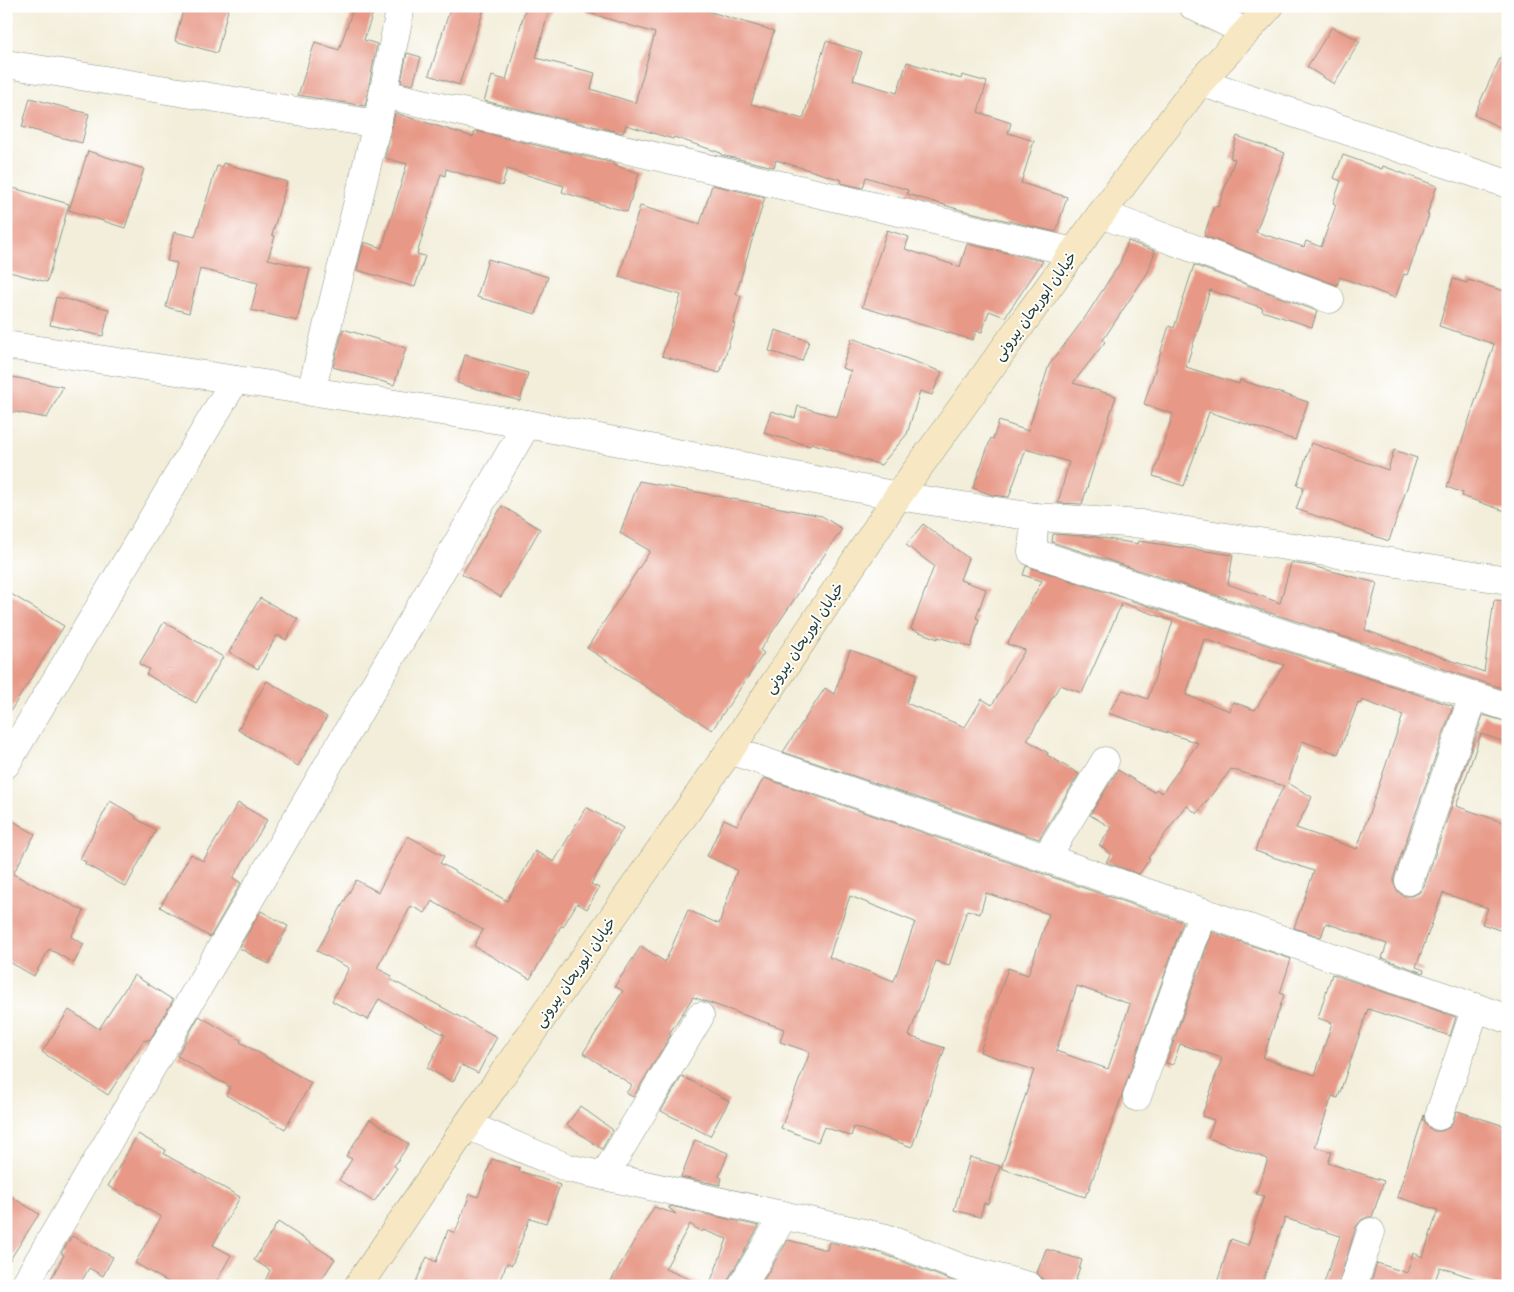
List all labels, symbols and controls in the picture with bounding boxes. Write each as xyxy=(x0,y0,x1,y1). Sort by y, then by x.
street label: خیابان ابوریحان بیرونی xyxy=(991,249,1082,365)
street label: خیابان ابوریحان بیرونی xyxy=(762,580,850,698)
street label: خیابان ابوریحان بیرونی xyxy=(532,915,621,1032)

